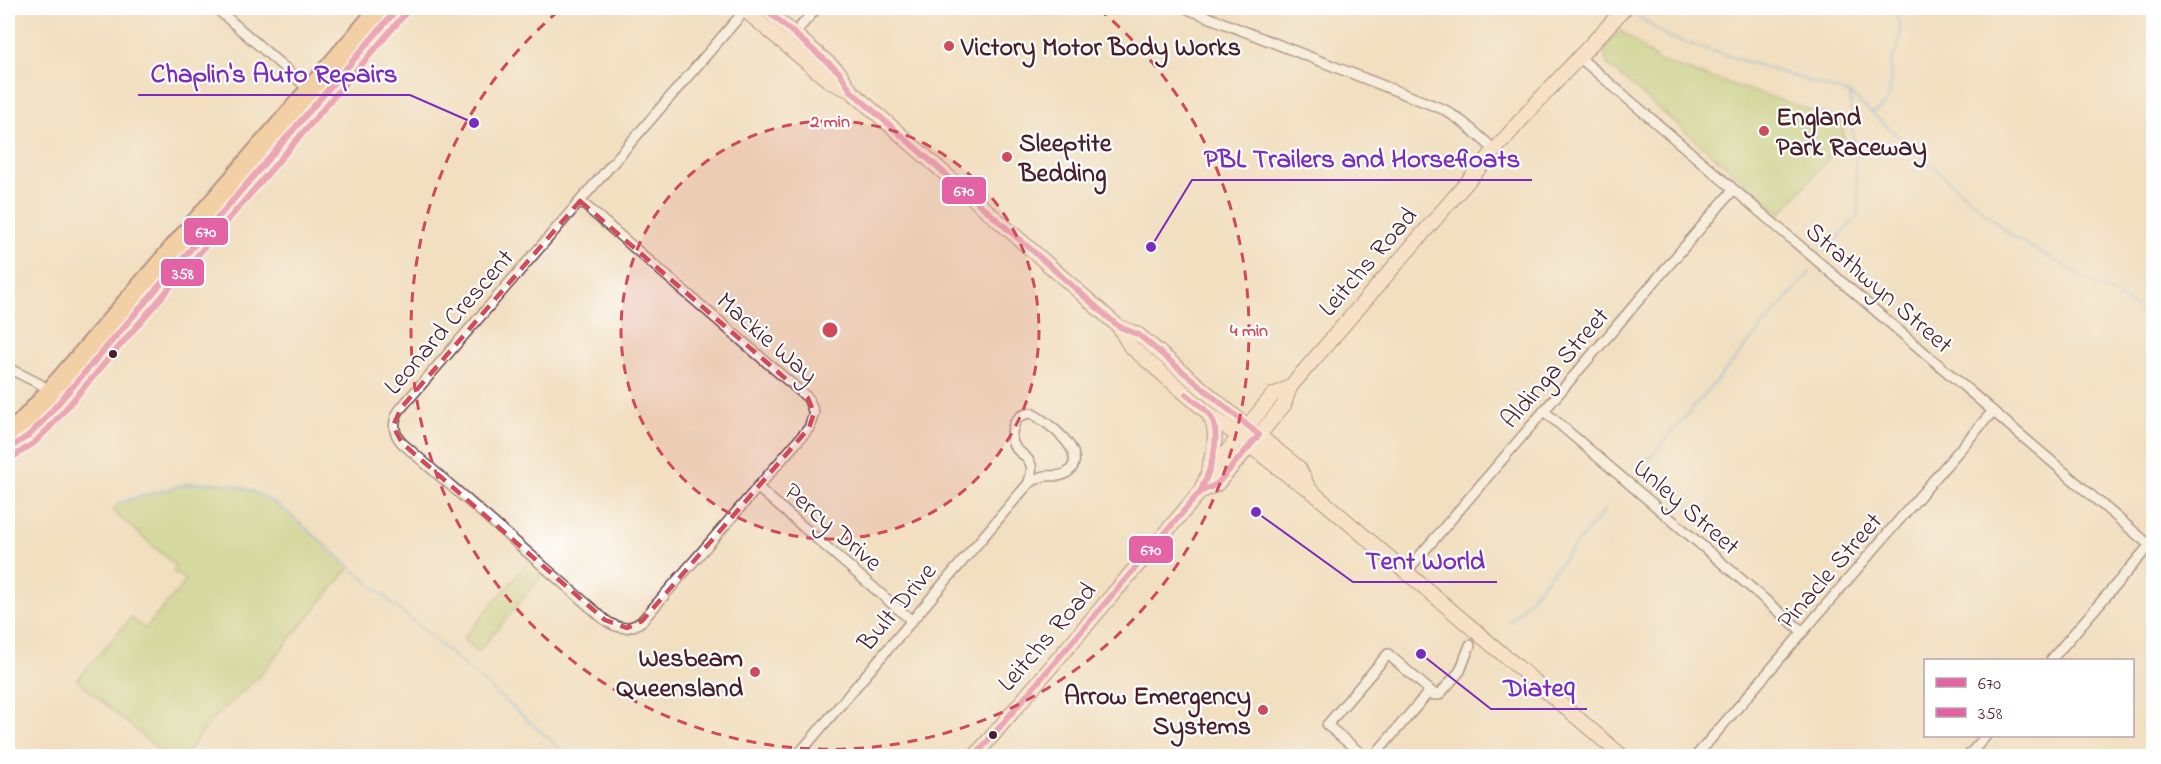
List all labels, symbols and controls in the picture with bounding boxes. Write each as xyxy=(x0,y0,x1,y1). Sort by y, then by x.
place label: Victory Motor Body Works xyxy=(960,30,1241,68)
marker: Victory Motor Body Works xyxy=(942,39,956,53)
callout: Chaplin's Auto Repairs xyxy=(138,50,410,95)
text: Chaplin's Auto Repairs xyxy=(150,56,398,95)
place label: England Park Raceway xyxy=(1776,100,1927,168)
text: 2 min xyxy=(809,110,850,136)
marker: England Park Raceway xyxy=(1757,124,1771,138)
place label: Sleeptite Bedding xyxy=(1018,126,1113,195)
callout: PBL Trailers and Horsefloats xyxy=(1192,135,1532,180)
text: PBL Trailers and Horsefloats xyxy=(1204,141,1520,180)
marker: Sleeptite Bedding xyxy=(1000,150,1014,164)
line badge: 670 xyxy=(941,176,987,205)
text: 670 xyxy=(953,180,974,204)
street label: Leitchs Road xyxy=(1311,199,1428,326)
street label: Strathwyn Street xyxy=(1796,214,1960,364)
line badge: 670 xyxy=(183,217,229,246)
text: 670 xyxy=(195,221,216,245)
street label: Leonard Crescent xyxy=(376,241,525,404)
line badge: 358 xyxy=(160,258,205,287)
text: 358 xyxy=(171,263,194,287)
street label: Mackie Way xyxy=(707,284,825,394)
street label: Aldinga Street xyxy=(1493,300,1620,438)
text: 4 min xyxy=(1230,319,1268,345)
centre of rings xyxy=(820,320,840,340)
unlabelled marker xyxy=(107,348,119,360)
street label: Unley Street xyxy=(1623,451,1747,566)
street label: Percy Drive xyxy=(774,475,890,582)
street label: Pinacle Street xyxy=(1769,505,1893,639)
line badge: 670 xyxy=(1128,535,1174,564)
callout: Tent World xyxy=(1353,537,1497,582)
text: 670 xyxy=(1140,539,1161,563)
text: Tent World xyxy=(1365,543,1486,582)
street label: Bult Drive xyxy=(849,555,947,662)
street label: Leitchs Road xyxy=(990,574,1107,701)
place label: Wesbeam Queensland xyxy=(616,641,743,709)
legend xyxy=(1924,659,2134,737)
callout: Diateq xyxy=(1491,664,1587,709)
marker: Wesbeam Queensland xyxy=(748,665,762,679)
text: Diateq xyxy=(1501,670,1576,709)
text: 670 xyxy=(1978,672,2001,698)
place label: Arrow Emergency Systems xyxy=(1064,679,1251,747)
text: 358 xyxy=(1978,702,2003,728)
marker: Arrow Emergency Systems xyxy=(1256,703,1270,717)
unlabelled marker xyxy=(987,729,999,741)

